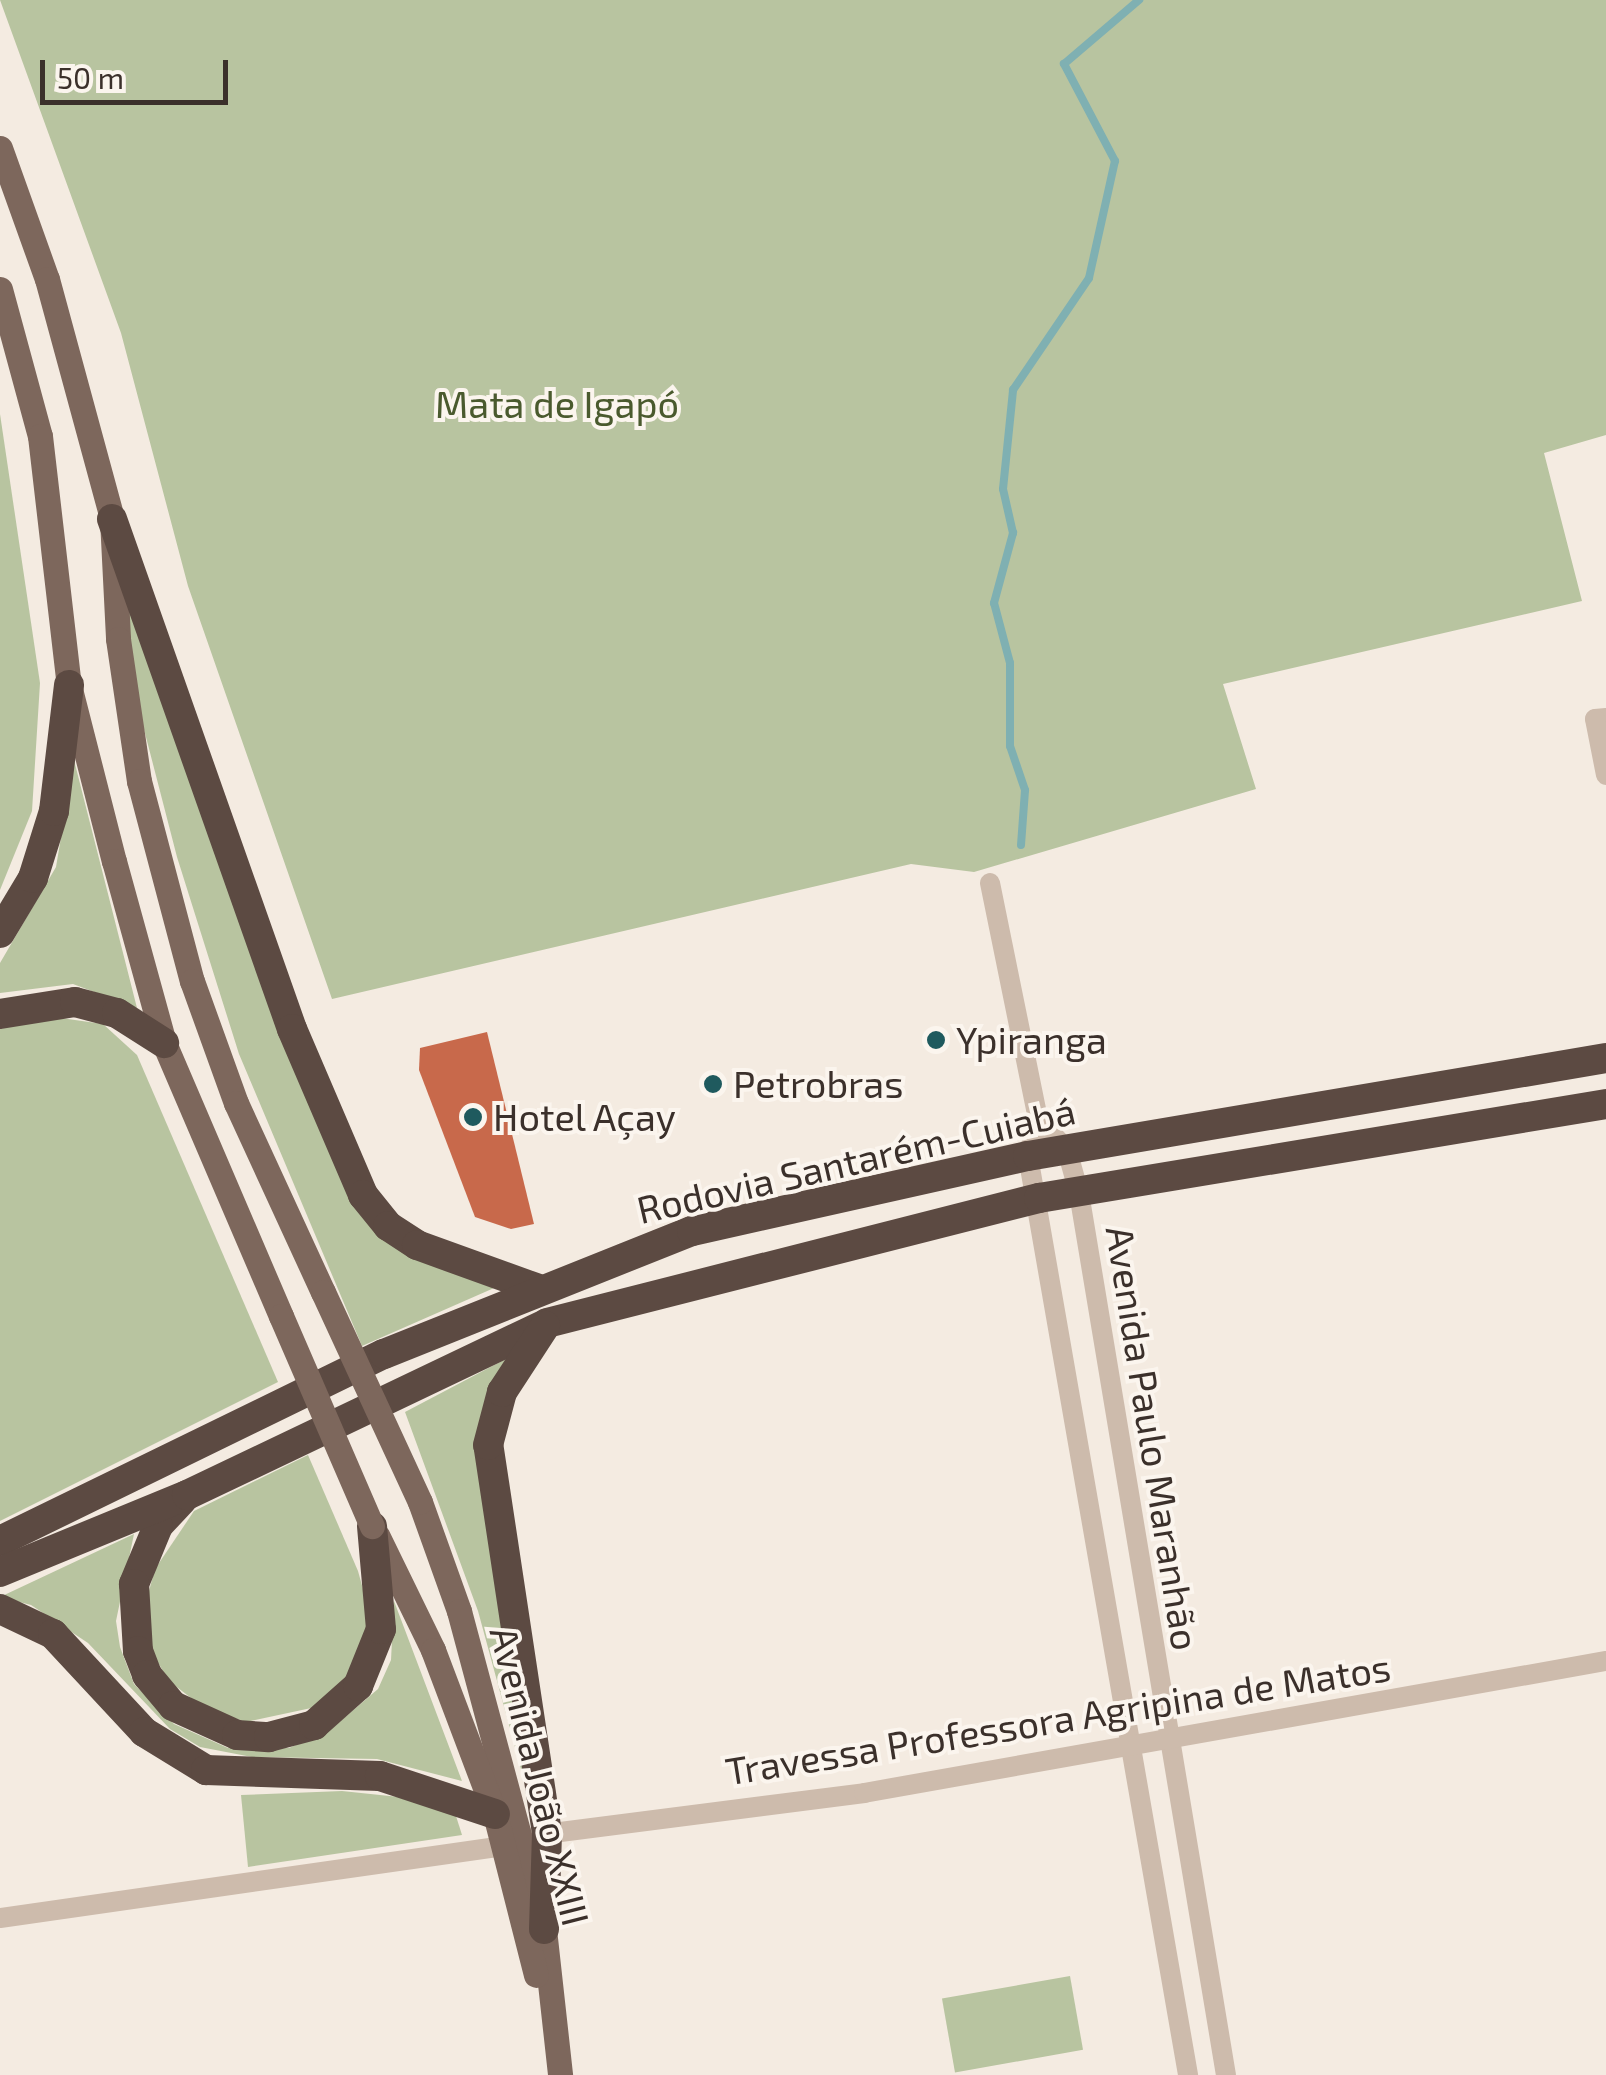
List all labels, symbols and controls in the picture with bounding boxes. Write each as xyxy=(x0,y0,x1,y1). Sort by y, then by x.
scale bar xyxy=(45,40,232,102)
text: 50 m xyxy=(57,59,124,95)
park label: Mata de Igapó xyxy=(435,381,679,427)
place label: Ypiranga xyxy=(956,1017,1107,1063)
marker: Ypiranga xyxy=(925,1029,947,1051)
place label: Petrobras xyxy=(733,1061,903,1107)
marker: Petrobras xyxy=(702,1073,724,1095)
street label: Rodovia Santarém-Cuiabá xyxy=(633,1087,1079,1233)
place label: Hotel Açay xyxy=(493,1094,678,1140)
marker: Hotel Açay xyxy=(462,1106,484,1128)
street label: Avenida Paulo Maranhão xyxy=(1097,1223,1209,1653)
street label: Avenida João XXIII xyxy=(481,1621,599,1931)
street label: Travessa Professora Agripina de Matos xyxy=(722,1644,1394,1794)

